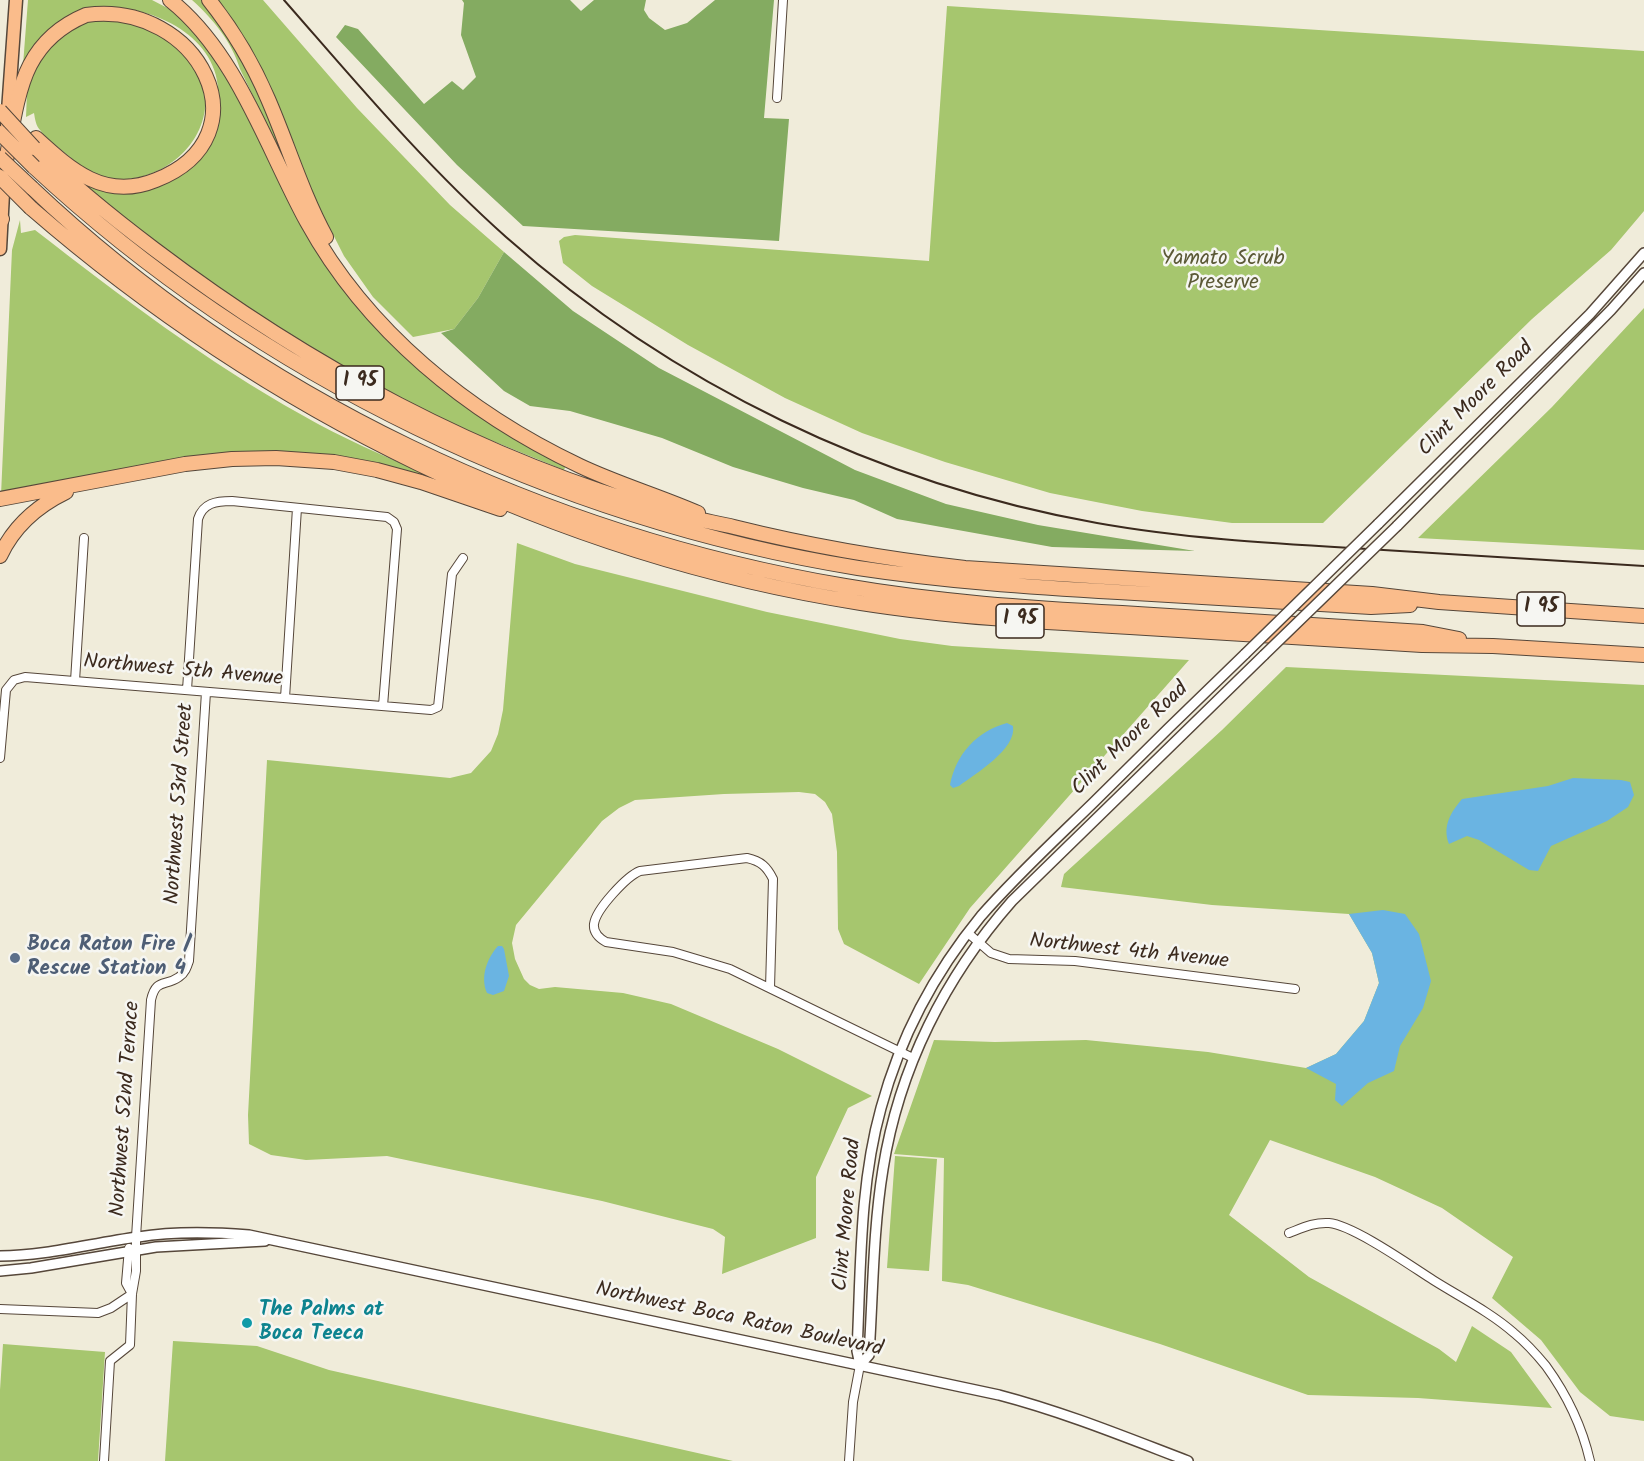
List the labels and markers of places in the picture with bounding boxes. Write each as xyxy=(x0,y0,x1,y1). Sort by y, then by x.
place label: Boca Raton Fire / Rescue Station 4 xyxy=(27,933,190,983)
marker: Boca Raton Fire / Rescue Station 4 xyxy=(8,951,22,965)
place label: The Palms at Boca Teeca xyxy=(259,1298,384,1348)
marker: The Palms at Boca Teeca xyxy=(240,1316,254,1330)

